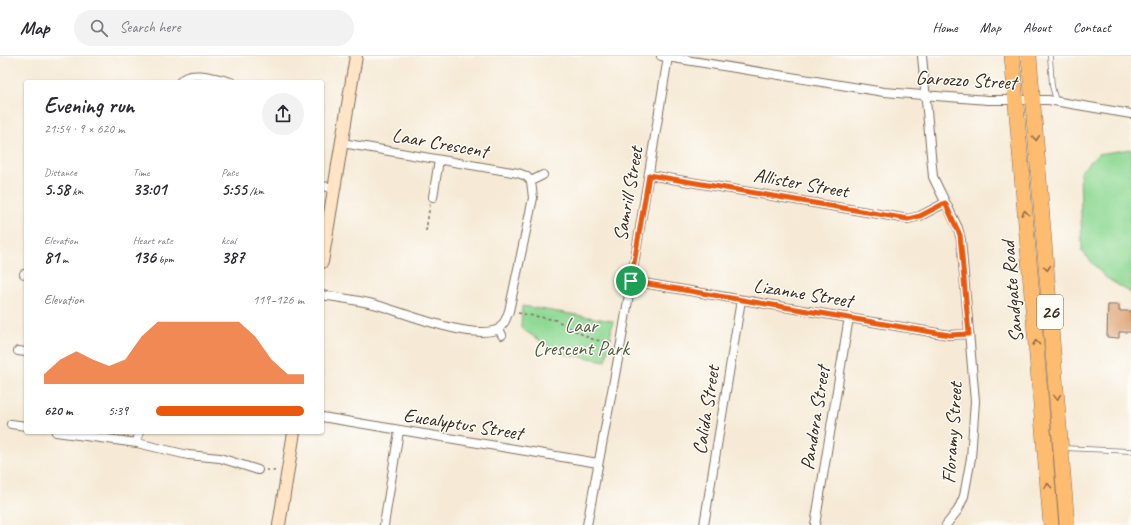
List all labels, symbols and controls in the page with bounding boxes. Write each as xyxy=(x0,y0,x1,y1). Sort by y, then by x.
search box xyxy=(74,10,354,46)
text: Map xyxy=(20,16,50,40)
icon: search xyxy=(88,17,110,39)
text: Search here xyxy=(120,18,181,37)
text: Home xyxy=(932,19,958,36)
text: Map xyxy=(980,19,1001,36)
text: About xyxy=(1023,19,1051,36)
text: Contact xyxy=(1073,19,1111,36)
street label: Garozzo Street xyxy=(915,65,1020,95)
text: Evening run xyxy=(44,92,134,120)
button: share xyxy=(262,93,304,135)
text: 21:54 · 9 × 620 m xyxy=(44,121,125,137)
street label: Laar Crescent xyxy=(390,122,493,164)
one-way arrow xyxy=(1031,135,1040,141)
street label: Samrill Street xyxy=(607,143,649,243)
street label: Allister Street xyxy=(752,162,853,204)
text: Distance xyxy=(44,165,77,179)
text: Time xyxy=(133,165,150,179)
text: Pace xyxy=(221,165,238,179)
text: 5.58 xyxy=(44,179,70,200)
text: 33:01 xyxy=(133,179,167,200)
text: 5:55 xyxy=(221,179,247,200)
text: km xyxy=(70,184,83,198)
text: /km xyxy=(247,184,264,198)
one-way arrow xyxy=(1021,210,1030,216)
text: Elevation xyxy=(44,233,78,247)
text: Heart rate xyxy=(133,233,173,247)
text: kcal xyxy=(221,233,236,247)
street label: Sandgate Road xyxy=(995,237,1029,344)
text: 81 xyxy=(44,247,59,268)
text: 136 xyxy=(133,247,156,268)
text: 387 xyxy=(221,247,244,268)
text: m xyxy=(59,252,68,266)
text: bpm xyxy=(156,252,174,266)
pin xyxy=(614,264,648,298)
one-way arrow xyxy=(1042,265,1051,271)
icon: arrive xyxy=(620,270,642,292)
street label: Lizanne Street xyxy=(752,273,858,314)
text: Elevation xyxy=(44,292,84,308)
text: 119–126 m xyxy=(253,292,304,308)
road number: 26 xyxy=(1037,295,1063,329)
park label: Laar Crescent Park xyxy=(533,313,630,361)
one-way arrow xyxy=(1032,340,1041,346)
street label: Pandora Street xyxy=(794,361,836,472)
street label: Calida Street xyxy=(687,362,726,456)
street label: Floramy Street xyxy=(936,379,968,484)
one-way arrow xyxy=(1053,394,1062,400)
street label: Eucalyptus Street xyxy=(402,402,528,446)
text: 620 m xyxy=(44,403,72,419)
text: 5:39 xyxy=(108,403,128,419)
one-way arrow xyxy=(1044,483,1053,489)

